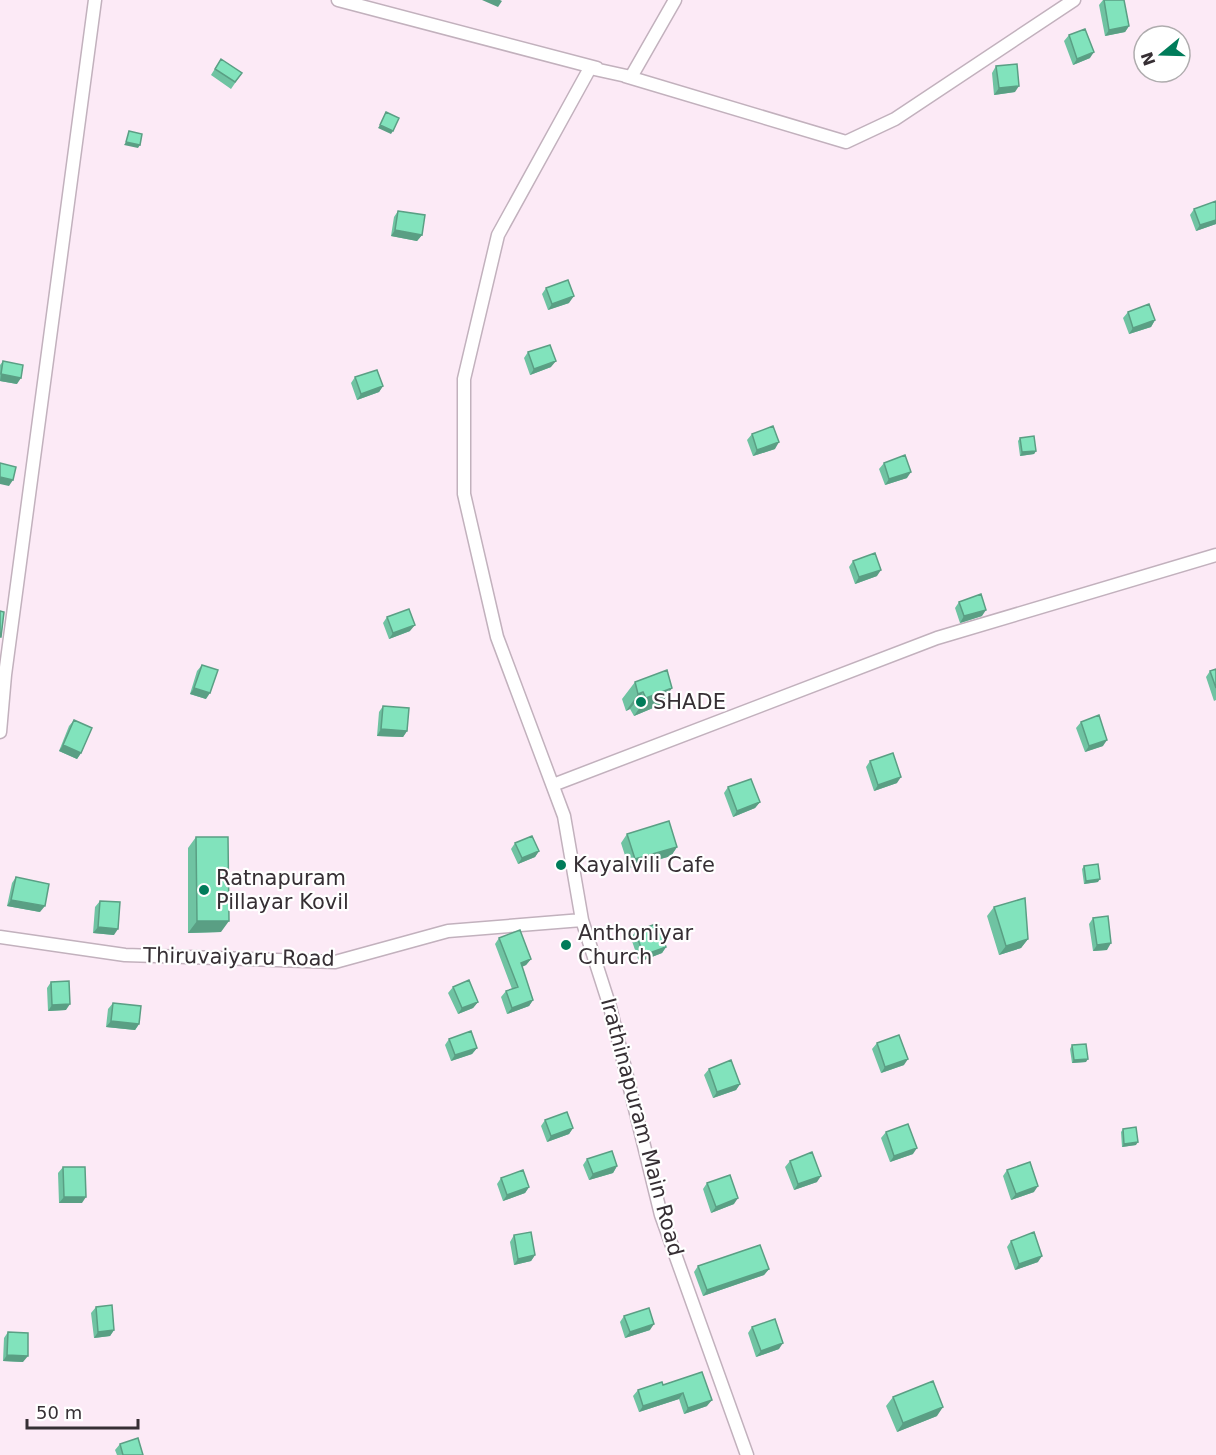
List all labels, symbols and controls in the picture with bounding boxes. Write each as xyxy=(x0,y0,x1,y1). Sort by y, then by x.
north arrow xyxy=(1132,24,1192,84)
text: N xyxy=(1137,49,1159,68)
place label: SHADE xyxy=(653,690,726,714)
marker: SHADE xyxy=(634,695,648,709)
place label: Kayalvili Cafe xyxy=(573,853,715,877)
marker: Kayalvili Cafe xyxy=(554,858,568,872)
place label: Ratnapuram Pillayar Kovil xyxy=(216,866,349,914)
marker: Ratnapuram Pillayar Kovil xyxy=(197,883,211,897)
place label: Anthoniyar Church xyxy=(578,921,694,969)
marker: Anthoniyar Church xyxy=(559,938,573,952)
street label: Thiruvaiyaru Road xyxy=(142,943,335,971)
street label: Irathinapuram Main Road xyxy=(596,995,688,1259)
scale bar xyxy=(27,1392,138,1430)
text: 50 m xyxy=(36,1402,82,1423)

